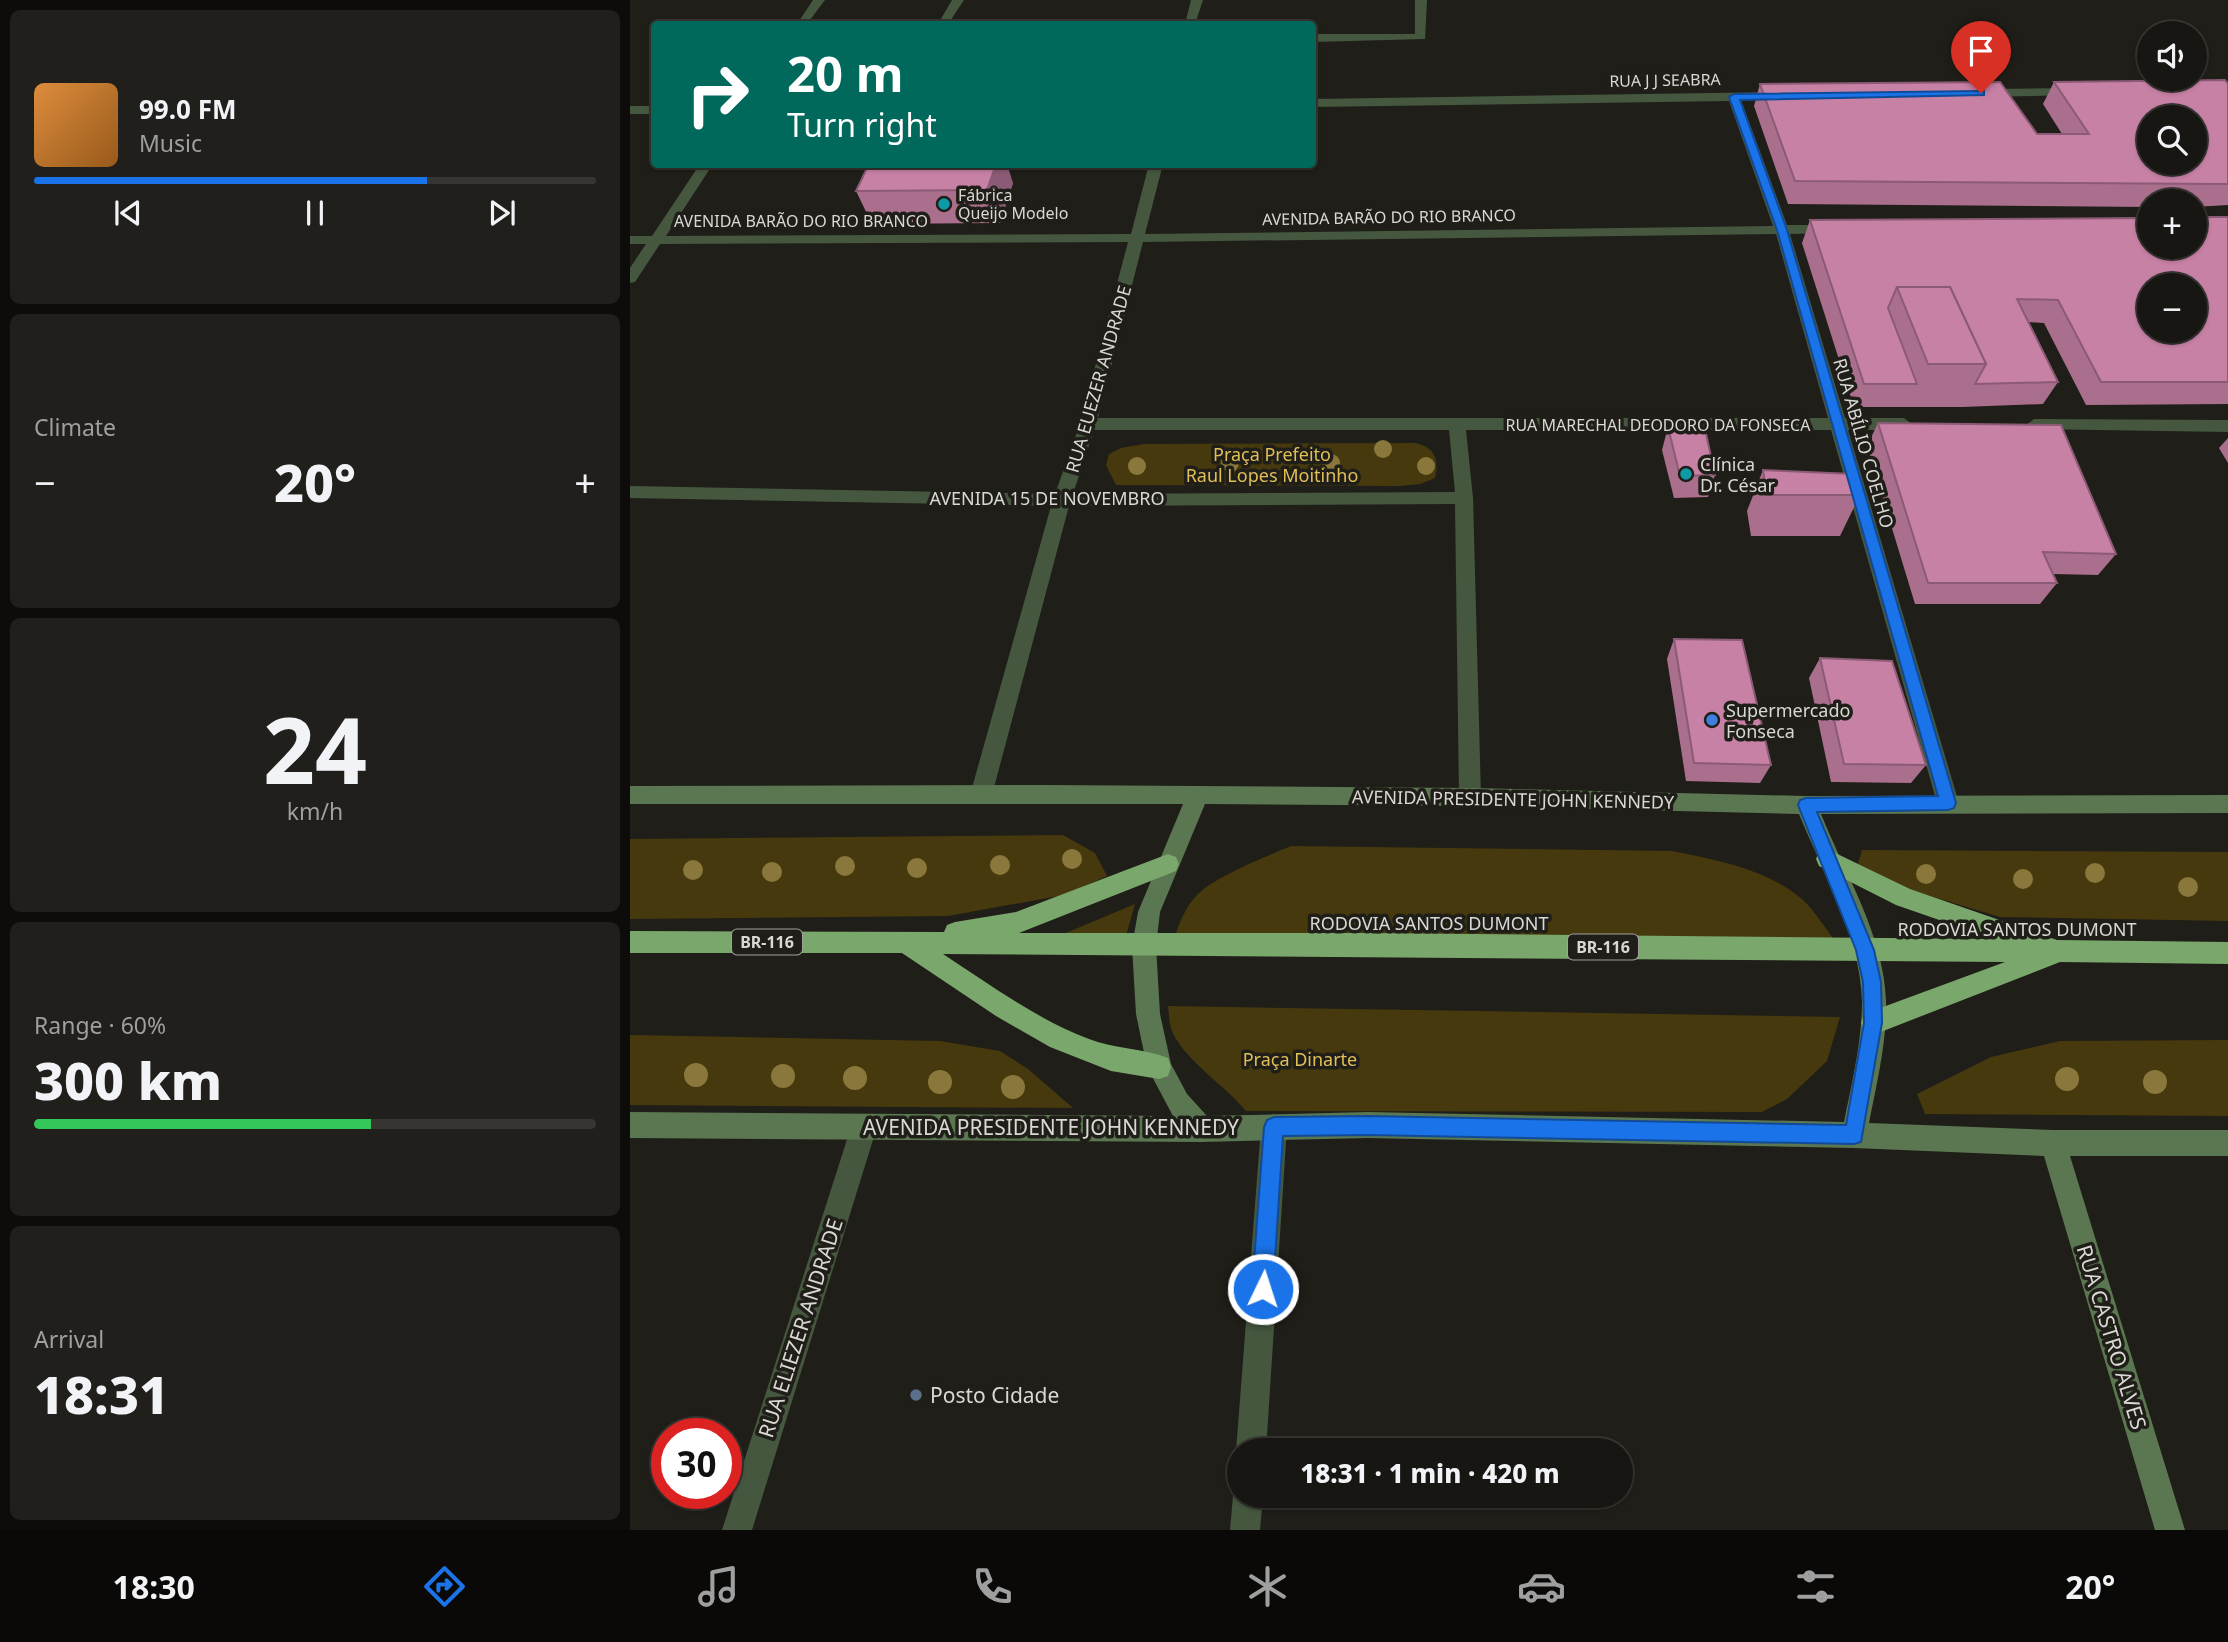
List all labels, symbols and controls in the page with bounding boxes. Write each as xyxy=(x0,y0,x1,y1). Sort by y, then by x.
pin xyxy=(1951,21,2011,93)
map controls xyxy=(2137,21,2207,343)
button: sound xyxy=(2137,21,2207,91)
icon: arrive xyxy=(1962,32,2000,70)
text: 20 m xyxy=(787,40,904,106)
icon: right xyxy=(672,49,763,140)
street label: RUA J J SEABRA xyxy=(1609,68,1722,92)
text: 99.0 FM xyxy=(139,91,236,127)
text: Turn right xyxy=(787,103,937,146)
button: search xyxy=(2137,105,2207,175)
text: Music xyxy=(139,127,202,159)
place label: Fábrica Queijo Modelo xyxy=(958,184,1068,224)
button: + xyxy=(2137,189,2207,259)
icon: previous xyxy=(109,194,147,232)
icon: pause xyxy=(296,194,334,232)
icon: next xyxy=(483,194,521,232)
marker: Fábrica Queijo Modelo xyxy=(936,196,952,212)
street label: AVENIDA BARÃO DO RIO BRANCO xyxy=(1262,204,1516,230)
street label: AVENIDA BARÃO DO RIO BRANCO xyxy=(674,210,928,232)
button: − xyxy=(2137,273,2207,343)
street label: RUA EUEZER ANDRADE xyxy=(1060,283,1136,475)
street label: RUA ABÍLIO COELHO xyxy=(1828,355,1900,531)
text: Climate xyxy=(34,411,116,443)
street label: RUA MARECHAL DEODORO DA FONSECA xyxy=(1506,414,1811,436)
park label: Praça Prefeito Raul Lopes Moitinho xyxy=(1186,442,1358,487)
text: 20° xyxy=(274,446,356,517)
place label: Clínica Dr. César xyxy=(1700,452,1775,497)
text: − xyxy=(34,456,56,508)
text: + xyxy=(574,456,596,508)
marker: Clínica Dr. César xyxy=(1678,466,1694,482)
street label: AVENIDA 15 DE NOVEMBRO xyxy=(929,486,1165,510)
text: 24 xyxy=(263,687,367,811)
place label: Supermercado Fonseca xyxy=(1726,698,1850,743)
marker: Supermercado Fonseca xyxy=(1704,712,1720,728)
street label: AVENIDA PRESIDENTE JOHN KENNEDY xyxy=(1352,784,1675,814)
text: km/h xyxy=(287,795,343,827)
street label: RODOVIA SANTOS DUMONT xyxy=(1309,911,1549,935)
street label: RODOVIA SANTOS DUMONT xyxy=(1897,917,2137,941)
road number: BR-116 xyxy=(732,930,802,954)
road number: BR-116 xyxy=(1568,934,1638,959)
text: Range · 60% xyxy=(34,1009,166,1041)
text: 300 km xyxy=(34,1044,222,1115)
park label: Praça Dinarte xyxy=(1243,1047,1357,1071)
street label: AVENIDA PRESIDENTE JOHN KENNEDY xyxy=(863,1113,1239,1141)
street label: RUA ELIEZER ANDRADE xyxy=(751,1215,849,1441)
street label: RUA CASTRO ALVES xyxy=(2071,1241,2153,1433)
position arrow xyxy=(1226,1252,1300,1326)
text: Arrival xyxy=(34,1323,104,1355)
text: 18:31 xyxy=(34,1358,169,1429)
place label: Posto Cidade xyxy=(930,1381,1059,1409)
marker: Posto Cidade xyxy=(908,1387,924,1403)
speed limit sign: 30 xyxy=(651,1418,742,1509)
text: 18:31 · 1 min · 420 m xyxy=(1300,1455,1560,1491)
icon: directions xyxy=(420,1562,469,1611)
icon: music xyxy=(694,1562,743,1611)
icon: phone xyxy=(968,1562,1017,1611)
icon: climate xyxy=(1243,1562,1292,1611)
icon: car xyxy=(1517,1562,1566,1611)
icon: filters xyxy=(1791,1562,1840,1611)
text: 18:30 xyxy=(113,1565,195,1608)
text: 20° xyxy=(2065,1565,2115,1608)

